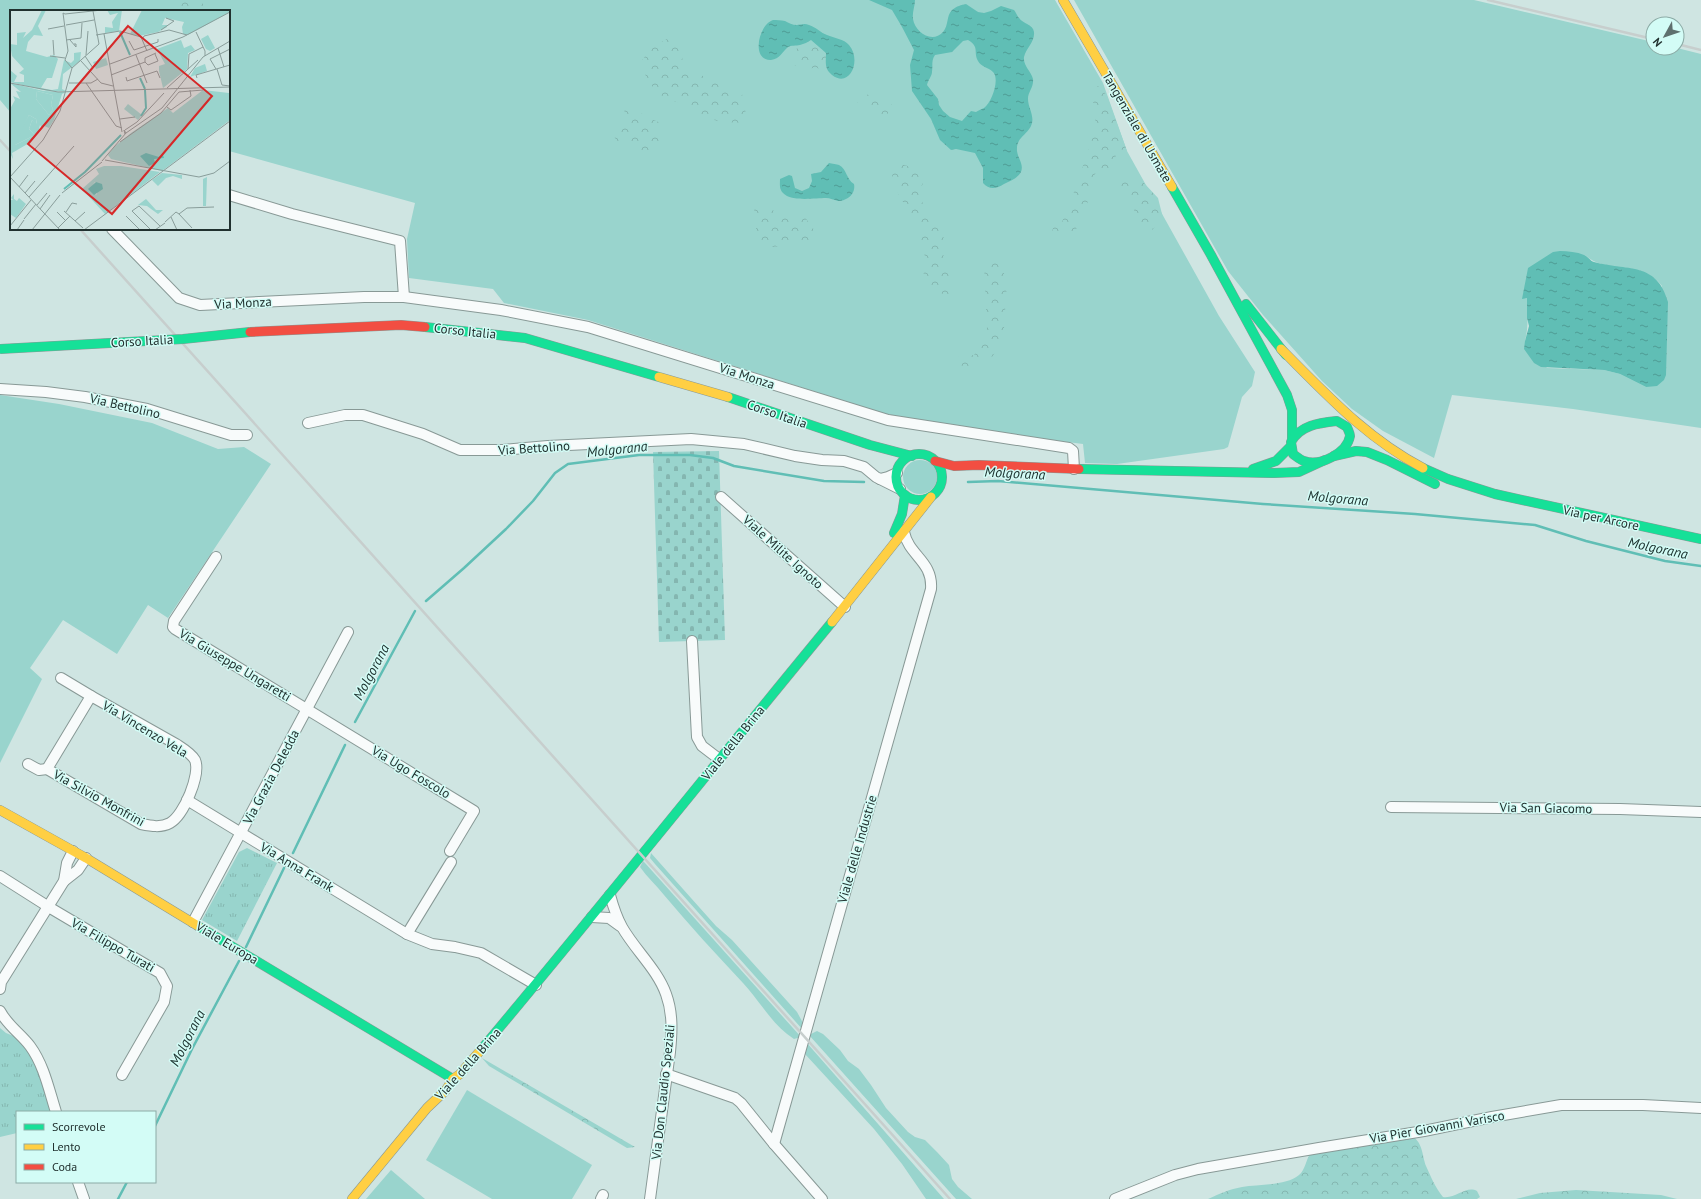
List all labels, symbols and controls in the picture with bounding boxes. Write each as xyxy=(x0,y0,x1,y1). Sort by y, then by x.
inset map xyxy=(10,10,230,230)
north arrow xyxy=(1645,16,1685,56)
text: N xyxy=(1650,35,1665,50)
street label: Tangenziale di Usmate xyxy=(1098,68,1176,186)
street label: Via Monza xyxy=(213,293,272,313)
street label: Corso Italia xyxy=(433,319,497,343)
street label: Corso Italia xyxy=(110,331,174,351)
street label: Via Monza xyxy=(716,359,777,393)
street label: Via Bettolino xyxy=(87,389,162,422)
street label: Corso Italia xyxy=(745,396,809,432)
street label: Via Bettolino xyxy=(497,437,571,459)
water label: Molgorana xyxy=(586,437,648,461)
water label: Molgorana xyxy=(984,462,1046,484)
water label: Molgorana xyxy=(1307,486,1369,510)
street label: Via per Arcore xyxy=(1560,501,1641,534)
street label: Viale Milite Ignoto xyxy=(738,511,827,593)
water label: Molgorana xyxy=(1626,533,1690,563)
street label: Via Giuseppe Ungaretti xyxy=(175,624,294,705)
water label: Molgorana xyxy=(349,641,393,703)
street label: Via Vincenzo Vela xyxy=(98,696,191,761)
street label: Viale della Brina xyxy=(697,702,768,785)
street label: Via Grazia Deledda xyxy=(238,727,303,828)
street label: Via Ugo Foscolo xyxy=(368,741,454,802)
street label: Via Silvio Monfrini xyxy=(49,765,148,830)
street label: Viale delle Industrie xyxy=(833,793,881,906)
street label: Via San Giacomo xyxy=(1499,799,1593,817)
street label: Via Anna Frank xyxy=(256,838,338,896)
street label: Via Filippo Turati xyxy=(67,914,158,976)
street label: Viale Europa xyxy=(192,917,261,968)
water label: Molgorana xyxy=(165,1007,209,1069)
street label: Viale della Brina xyxy=(430,1024,505,1104)
street label: Via Don Claudio Speziali xyxy=(647,1024,679,1161)
street label: Via Pier Giovanni Varisco xyxy=(1367,1107,1506,1147)
legend xyxy=(16,1111,156,1183)
text: Scorrevole xyxy=(52,1119,106,1134)
text: Lento xyxy=(52,1139,81,1154)
text: Coda xyxy=(52,1159,77,1174)

